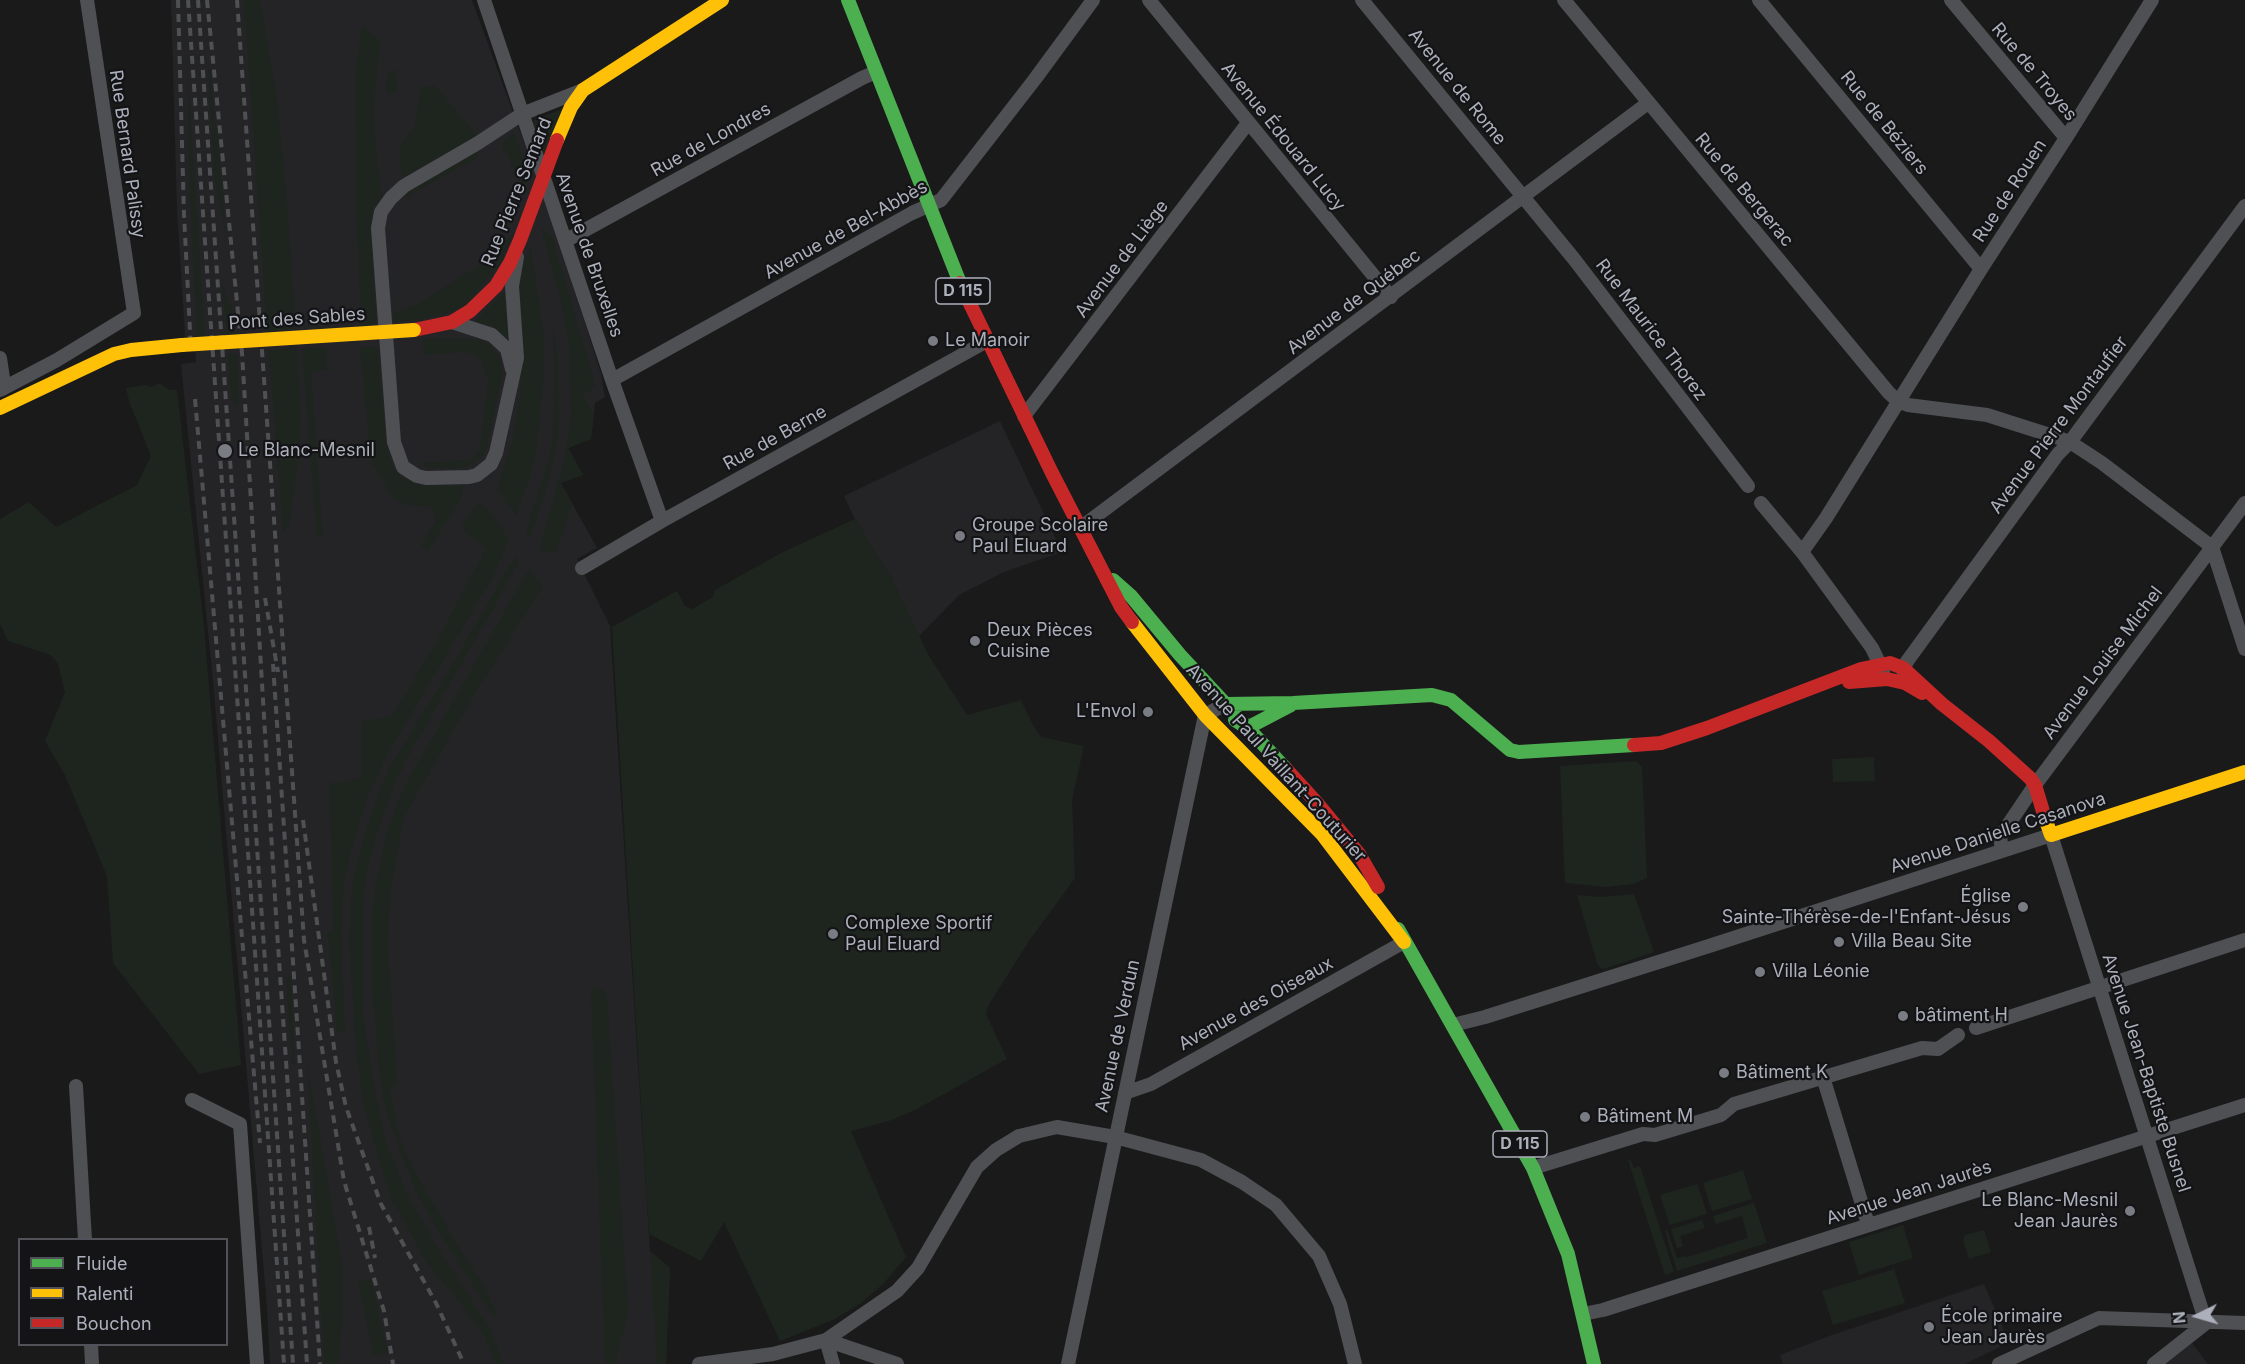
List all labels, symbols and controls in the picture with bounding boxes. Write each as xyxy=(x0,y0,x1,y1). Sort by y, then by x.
street label: Rue de Troyes xyxy=(1987,18,2081,126)
street label: Avenue de Rome xyxy=(1404,25,1510,149)
street label: Avenue Édouard Lucy xyxy=(1216,58,1350,216)
street label: Rue de Béziers xyxy=(1836,67,1932,179)
street label: Rue Bernard Palissy xyxy=(104,68,150,240)
street label: Rue de Londres xyxy=(647,98,775,182)
street label: Rue Pierre Semard xyxy=(477,114,557,270)
street label: Rue de Bergerac xyxy=(1690,129,1798,251)
street label: Rue de Rouen xyxy=(1969,136,2051,246)
street label: Avenue de Bruxelles xyxy=(551,170,627,340)
street label: Avenue de Bel-Abbès xyxy=(760,176,932,284)
street label: Avenue de Liège xyxy=(1071,196,1173,322)
street label: Avenue de Québec xyxy=(1283,245,1425,359)
street label: Rue Maurice Thorez xyxy=(1591,255,1711,405)
road number: D 115 xyxy=(936,278,990,304)
street label: Pont des Sables xyxy=(228,303,366,335)
place label: Le Manoir xyxy=(945,330,1030,352)
street label: Avenue Pierre Montaufier xyxy=(1985,332,2133,518)
marker: Le Manoir xyxy=(926,334,940,348)
street label: Rue de Berne xyxy=(720,401,830,475)
place label: Le Blanc-Mesnil xyxy=(238,440,375,462)
marker: Le Blanc-Mesnil xyxy=(216,442,234,460)
place label: Groupe Scolaire Paul Eluard xyxy=(972,515,1108,558)
marker: Groupe Scolaire Paul Eluard xyxy=(953,529,967,543)
street label: Avenue Louise Michel xyxy=(2038,582,2168,744)
place label: Deux Pièces Cuisine xyxy=(987,620,1093,662)
marker: Deux Pièces Cuisine xyxy=(968,634,982,648)
street label: Avenue Paul Vaillant-Couturier xyxy=(1181,660,1371,866)
place label: L'Envol xyxy=(1076,701,1136,723)
marker: L'Envol xyxy=(1141,705,1155,719)
street label: Avenue Danielle Casanova xyxy=(1888,788,2108,878)
place label: Église Sainte-Thérèse-de-l'Enfant-Jésus xyxy=(1722,886,2011,928)
marker: Église Sainte-Thérèse-de-l'Enfant-Jésus xyxy=(2016,900,2030,914)
place label: Complexe Sportif Paul Eluard xyxy=(845,913,992,956)
marker: Complexe Sportif Paul Eluard xyxy=(826,927,840,941)
place label: Villa Beau Site xyxy=(1851,931,1972,953)
marker: Villa Beau Site xyxy=(1832,935,1846,949)
street label: Avenue Jean-Baptiste Busnel xyxy=(2097,951,2195,1195)
street label: Avenue des Oiseaux xyxy=(1175,953,1337,1055)
street label: Avenue de Verdun xyxy=(1091,958,1145,1114)
place label: Villa Léonie xyxy=(1772,961,1870,983)
marker: Villa Léonie xyxy=(1753,965,1767,979)
place label: bâtiment H xyxy=(1915,1005,2008,1027)
marker: bâtiment H xyxy=(1896,1009,1910,1023)
place label: Bâtiment K xyxy=(1736,1062,1828,1084)
marker: Bâtiment K xyxy=(1717,1066,1731,1080)
place label: Bâtiment M xyxy=(1597,1106,1693,1128)
marker: Bâtiment M xyxy=(1578,1110,1592,1124)
road number: D 115 xyxy=(1493,1131,1547,1157)
street label: Avenue Jean Jaurès xyxy=(1824,1156,1994,1230)
place label: Le Blanc-Mesnil Jean Jaurès xyxy=(1981,1190,2118,1232)
marker: Le Blanc-Mesnil Jean Jaurès xyxy=(2123,1204,2137,1218)
legend xyxy=(18,1238,228,1346)
text: Fluide xyxy=(76,1253,128,1274)
text: Ralenti xyxy=(76,1283,133,1304)
north arrow xyxy=(2167,1286,2227,1346)
place label: École primaire Jean Jaurès xyxy=(1941,1306,2062,1348)
text: N xyxy=(2169,1311,2190,1325)
text: Bouchon xyxy=(76,1313,152,1334)
marker: École primaire Jean Jaurès xyxy=(1922,1320,1936,1334)

